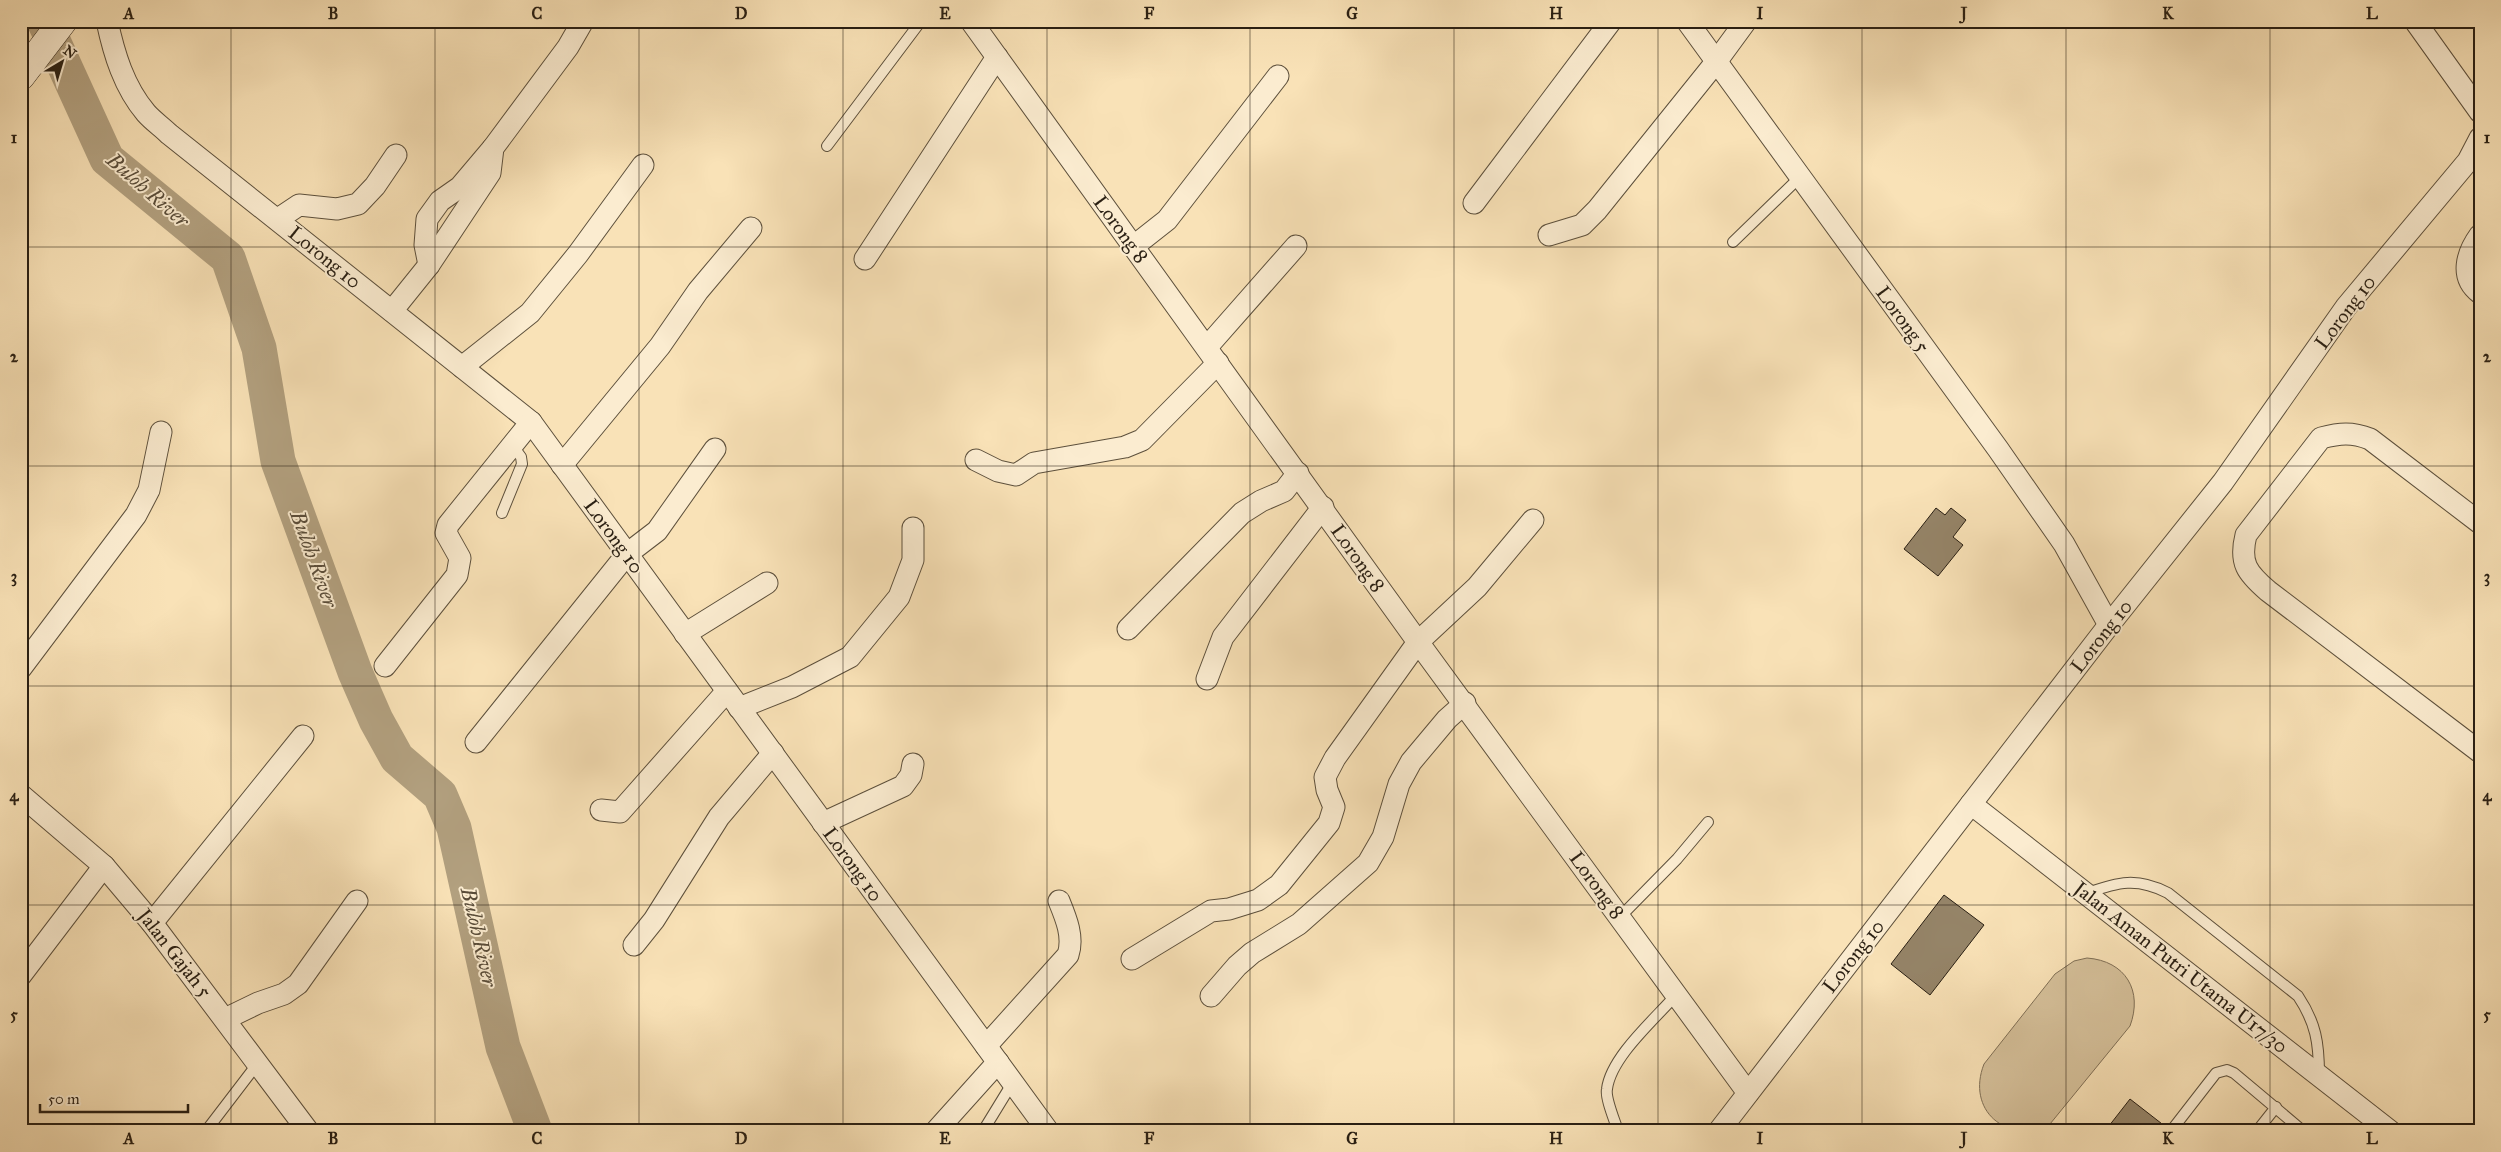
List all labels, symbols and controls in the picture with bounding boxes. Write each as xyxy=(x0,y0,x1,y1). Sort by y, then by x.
text: A xyxy=(123,4,135,23)
text: B xyxy=(328,4,338,23)
text: C xyxy=(532,4,543,23)
text: D xyxy=(735,4,748,23)
text: E xyxy=(939,4,951,23)
text: F xyxy=(1144,4,1155,23)
text: G xyxy=(1346,4,1358,23)
text: H xyxy=(1549,4,1563,23)
text: I xyxy=(1757,4,1764,23)
text: J xyxy=(1959,4,1968,24)
text: K xyxy=(2162,4,2174,23)
text: L xyxy=(2366,4,2378,23)
north arrow xyxy=(38,38,88,88)
text: N xyxy=(60,42,80,63)
text: 1 xyxy=(11,128,18,147)
text: 1 xyxy=(2484,128,2491,147)
water label: Buloh River xyxy=(101,146,196,234)
street label: Lorong 8 xyxy=(1088,191,1154,268)
street label: Lorong 10 xyxy=(283,220,366,294)
street label: Lorong 10 xyxy=(2309,270,2381,354)
street label: Lorong 5 xyxy=(1870,281,1935,358)
text: 2 xyxy=(10,347,19,366)
text: 2 xyxy=(2483,347,2492,366)
street label: Lorong 10 xyxy=(578,494,649,579)
water label: Buloh River xyxy=(284,506,344,612)
street label: Lorong 8 xyxy=(1325,519,1390,597)
text: 3 xyxy=(11,567,17,587)
text: 3 xyxy=(2484,567,2490,587)
street label: Lorong 10 xyxy=(2065,595,2138,678)
text: 4 xyxy=(10,786,20,806)
text: 4 xyxy=(2483,786,2493,806)
street label: Lorong 10 xyxy=(817,822,888,907)
street label: Lorong 8 xyxy=(1564,847,1630,924)
street label: Jalan Aman Putri Utama U17/30 xyxy=(2067,875,2293,1059)
water label: Buloh River xyxy=(455,884,503,990)
street label: Jalan Gajah 5 xyxy=(131,902,217,1003)
street label: Lorong 10 xyxy=(1817,915,1890,998)
text: 5 xyxy=(10,1005,18,1024)
text: 5 xyxy=(2483,1005,2491,1024)
scale bar xyxy=(40,1082,188,1114)
text: 50 m xyxy=(48,1090,80,1108)
text: A xyxy=(123,1129,135,1148)
text: B xyxy=(328,1129,338,1148)
text: C xyxy=(532,1129,543,1148)
text: D xyxy=(735,1129,748,1148)
text: E xyxy=(939,1129,951,1148)
text: F xyxy=(1144,1129,1155,1148)
text: G xyxy=(1346,1129,1358,1148)
text: H xyxy=(1549,1129,1563,1148)
text: I xyxy=(1757,1129,1764,1148)
text: J xyxy=(1959,1129,1968,1149)
text: K xyxy=(2162,1129,2174,1148)
text: L xyxy=(2366,1129,2378,1148)

